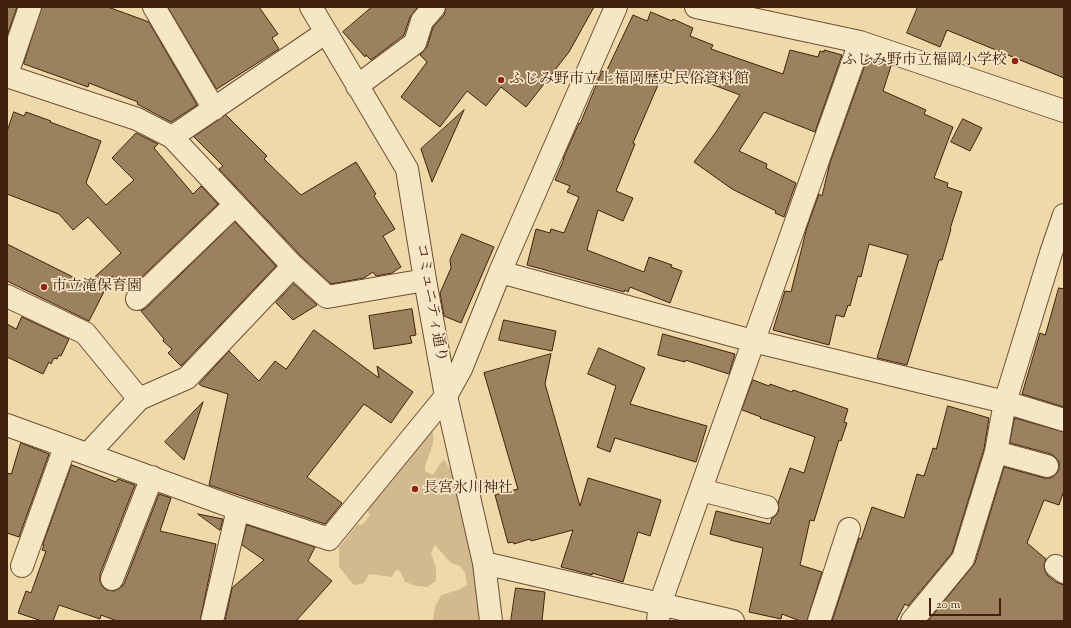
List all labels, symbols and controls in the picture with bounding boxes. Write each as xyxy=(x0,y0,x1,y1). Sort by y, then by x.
place label: ふじみ野市立福岡小学校 xyxy=(842,52,1007,70)
marker: ふじみ野市立福岡小学校 xyxy=(1010,56,1020,66)
place label: ふじみ野市立上福岡歴史民俗資料館 xyxy=(509,71,749,89)
marker: ふじみ野市立上福岡歴史民俗資料館 xyxy=(496,75,506,85)
street label: コミュニティ通り xyxy=(411,242,449,364)
place label: 市立滝保育園 xyxy=(52,278,142,296)
marker: 市立滝保育園 xyxy=(39,282,49,292)
place label: 長宮氷川神社 xyxy=(423,480,513,498)
marker: 長宮氷川神社 xyxy=(410,484,420,494)
scale bar xyxy=(931,590,1003,616)
text: 20 m xyxy=(936,596,960,614)

